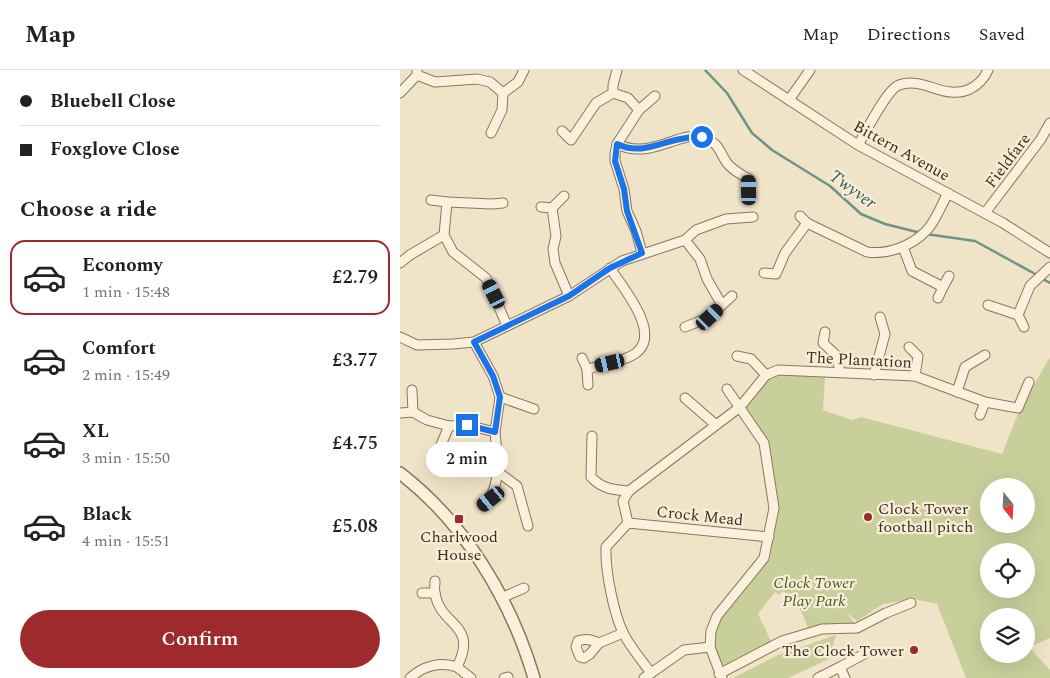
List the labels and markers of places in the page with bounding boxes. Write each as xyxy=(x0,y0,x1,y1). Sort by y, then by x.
place label: Clock Tower football pitch xyxy=(878,497,973,539)
marker: Clock Tower football pitch xyxy=(862,511,874,523)
marker: Charlwood House xyxy=(453,513,465,525)
place label: Charlwood House xyxy=(420,525,498,567)
place label: The Clock Tower xyxy=(782,639,904,663)
marker: The Clock Tower xyxy=(908,644,920,656)

